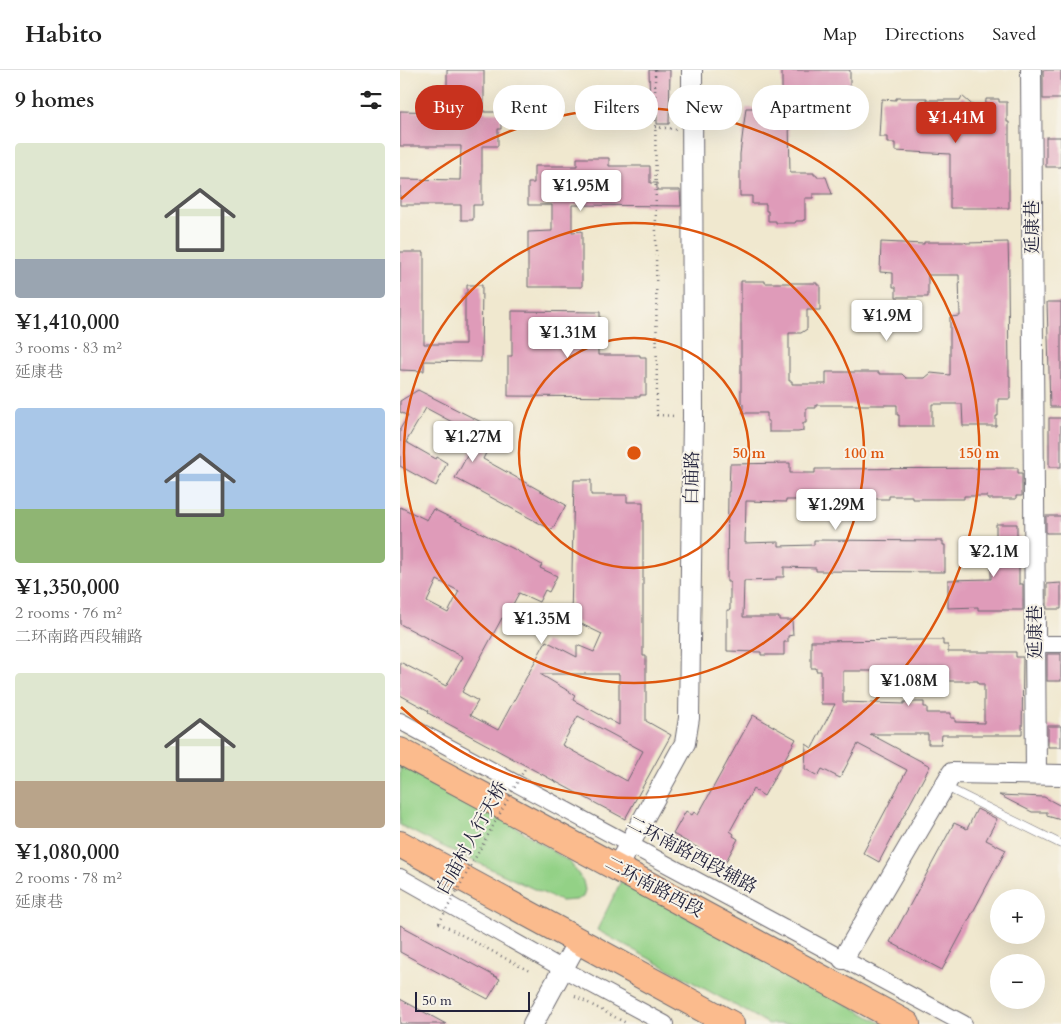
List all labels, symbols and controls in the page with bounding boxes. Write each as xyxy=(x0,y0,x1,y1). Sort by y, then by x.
text: Habito xyxy=(25,18,102,51)
text: Map xyxy=(823,22,857,47)
text: Directions xyxy=(885,22,964,47)
text: Saved xyxy=(992,22,1036,47)
chip: Buy xyxy=(415,85,483,130)
chip: Rent xyxy=(493,85,565,130)
chip: Filters xyxy=(575,85,658,130)
chip: New xyxy=(668,85,742,130)
chip: Apartment xyxy=(752,85,869,130)
text: 9 homes xyxy=(15,86,94,115)
icon: filters xyxy=(357,86,385,114)
pin: ¥1.41M xyxy=(915,102,997,144)
text: ¥1.41M xyxy=(927,107,985,129)
pin: ¥1.95M xyxy=(540,170,622,212)
icon: home xyxy=(155,175,245,265)
text: ¥1.95M xyxy=(552,175,610,197)
street label: 延康巷 xyxy=(1020,200,1045,254)
pin: ¥1.9M xyxy=(852,300,922,342)
text: ¥1.9M xyxy=(862,305,912,327)
text: ¥1,410,000 xyxy=(15,308,119,337)
pin: ¥1.31M xyxy=(527,316,609,359)
text: ¥1.31M xyxy=(539,322,597,344)
text: 3 rooms · 83 m² xyxy=(15,337,122,359)
text: 延康巷 xyxy=(15,361,63,383)
pin: ¥1.27M xyxy=(432,420,514,463)
text: ¥1.27M xyxy=(444,426,502,448)
icon: home xyxy=(155,440,245,530)
text: 50 m xyxy=(732,443,766,463)
text: 100 m xyxy=(844,443,885,463)
text: 150 m xyxy=(959,443,1000,463)
centre of rings xyxy=(625,444,643,462)
street label: 白庙路 xyxy=(679,451,705,505)
pin: ¥1.29M xyxy=(795,488,877,531)
text: ¥1.29M xyxy=(807,494,865,516)
pin: ¥2.1M xyxy=(959,536,1029,578)
text: ¥2.1M xyxy=(969,541,1019,563)
text: ¥1,350,000 xyxy=(15,573,119,602)
text: 2 rooms · 76 m² xyxy=(15,602,122,624)
pin: ¥1.35M xyxy=(501,602,583,645)
street label: 延康巷 xyxy=(1023,605,1048,659)
text: ¥1.35M xyxy=(513,608,571,630)
text: 二环南路西段辅路 xyxy=(15,626,143,648)
pin: ¥1.08M xyxy=(868,664,950,707)
text: ¥1.08M xyxy=(880,670,938,692)
icon: home xyxy=(155,705,245,795)
street label: 白庙村人行天桥 xyxy=(431,777,513,899)
street label: 二环南路西段辅路 xyxy=(623,812,761,898)
text: ¥1,080,000 xyxy=(15,838,119,867)
street label: 二环南路西段 xyxy=(601,852,707,922)
text: 2 rooms · 78 m² xyxy=(15,867,122,889)
map controls xyxy=(990,889,1045,1009)
button: + xyxy=(990,889,1045,944)
text: 延康巷 xyxy=(15,891,63,913)
button: − xyxy=(990,954,1045,1009)
scale bar xyxy=(415,989,530,1012)
text: 50 m xyxy=(422,991,452,1010)

